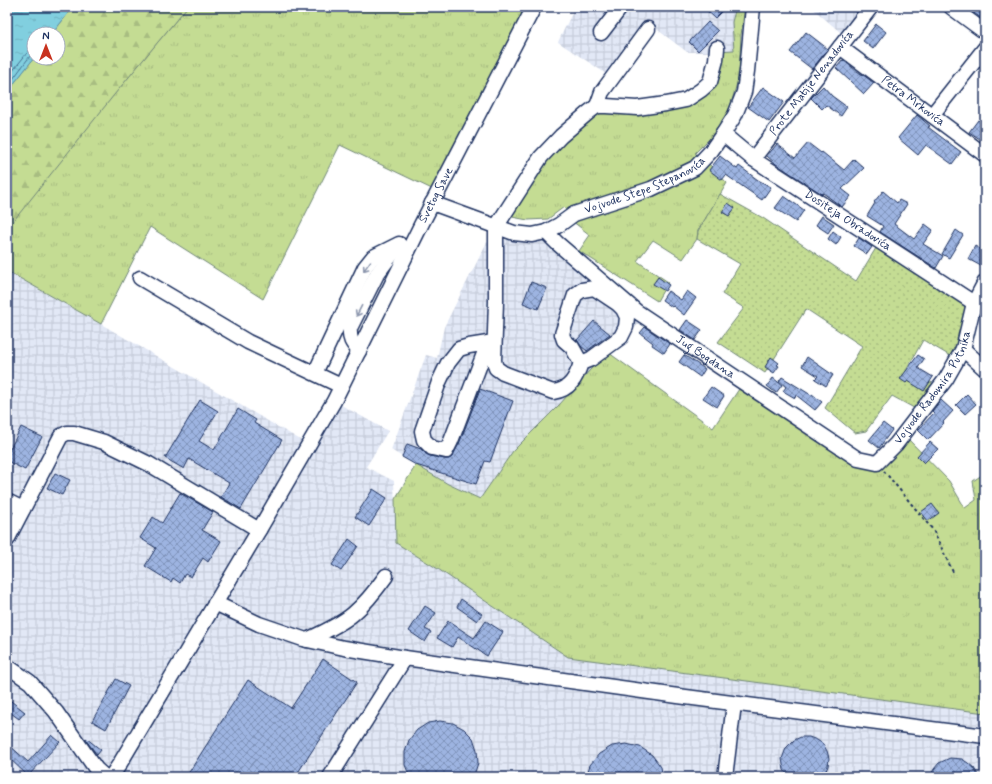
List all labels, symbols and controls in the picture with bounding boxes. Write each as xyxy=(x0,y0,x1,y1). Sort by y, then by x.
north arrow xyxy=(26,26,66,66)
street label: Prote Matije Nenadovića xyxy=(766,27,858,139)
text: N xyxy=(42,30,50,44)
street label: Petra Mrkovića xyxy=(878,72,948,130)
street label: Vojvode Stepe Stepanovića xyxy=(582,153,709,218)
street label: Svetog Save xyxy=(415,165,457,226)
street label: Dositeja Obradovića xyxy=(801,186,894,255)
one-way arrow xyxy=(363,260,371,271)
one-way arrow xyxy=(355,304,362,316)
street label: Vojvode Radomira Putnika xyxy=(891,329,975,448)
street label: Jug Bogdana xyxy=(672,332,738,383)

